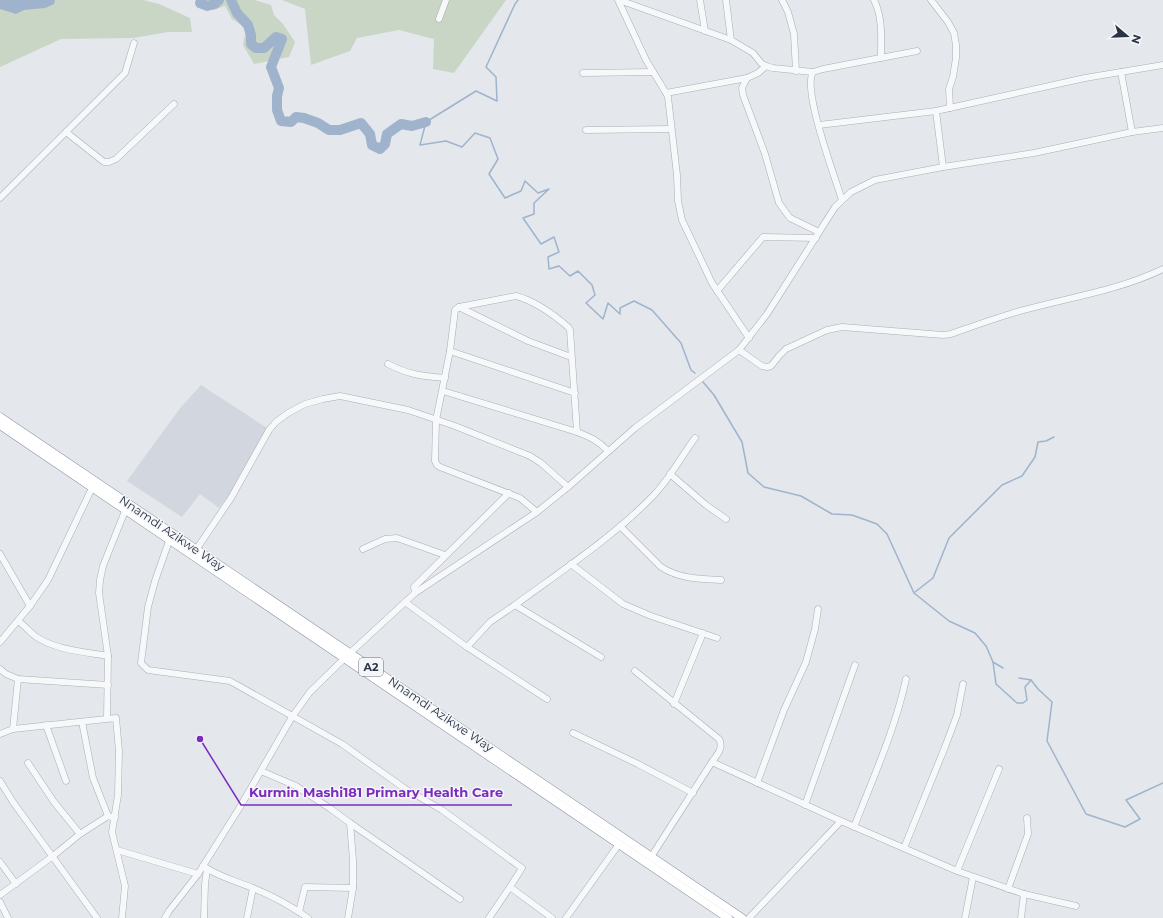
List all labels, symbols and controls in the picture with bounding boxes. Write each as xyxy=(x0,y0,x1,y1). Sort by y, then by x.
north arrow xyxy=(1107,16,1147,56)
text: N xyxy=(1128,33,1145,46)
street label: Nnamdi Azikwe Way xyxy=(116,492,228,574)
road number: A2 xyxy=(359,658,383,676)
street label: Nnamdi Azikwe Way xyxy=(385,673,497,755)
callout: Kurmin Mashi181 Primary Health Care xyxy=(241,780,512,805)
text: Kurmin Mashi181 Primary Health Care xyxy=(249,784,503,800)

